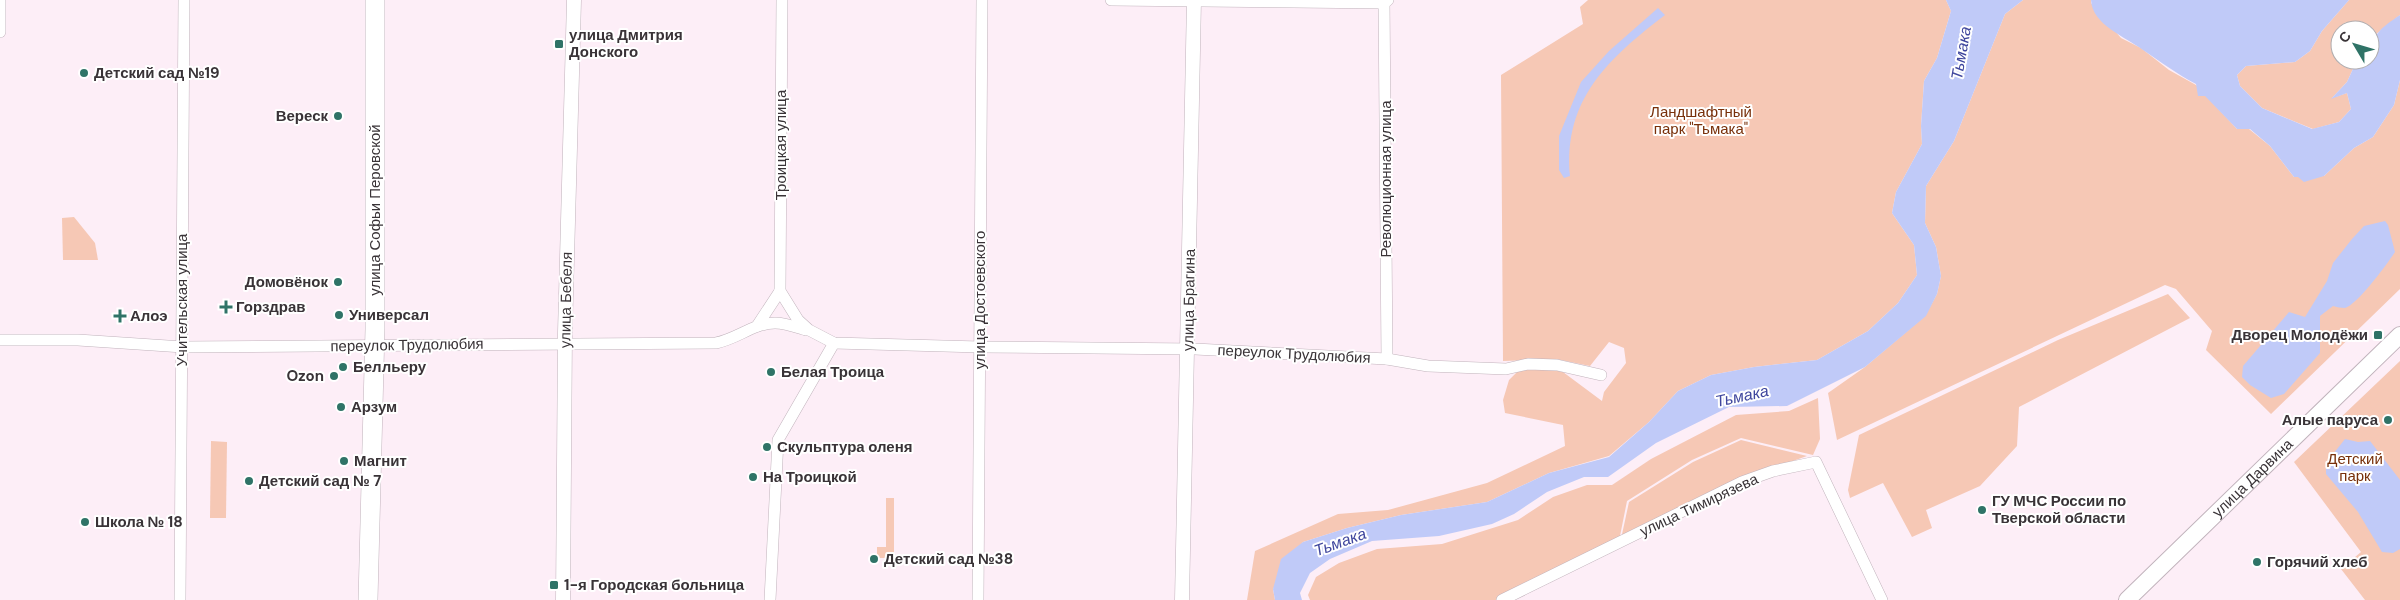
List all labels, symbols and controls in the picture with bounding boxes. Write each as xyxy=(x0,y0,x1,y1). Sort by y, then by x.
north arrow xyxy=(2330,20,2380,70)
place label: улица Дмитрия Донского xyxy=(569,25,683,62)
water label: Тьмака xyxy=(1946,25,1976,81)
text: С xyxy=(2335,27,2355,47)
marker: улица Дмитрия Донского xyxy=(553,38,565,50)
place label: Детский сад №19 xyxy=(94,63,220,83)
marker: Детский сад №19 xyxy=(78,67,90,79)
street label: Троицкая улица xyxy=(771,89,791,200)
street label: Революционная улица xyxy=(1376,100,1396,258)
park label: Ландшафтный парк "Тьмака" xyxy=(1650,102,1752,139)
place label: Вереск xyxy=(276,106,328,126)
marker: Вереск xyxy=(332,110,344,122)
street label: улица Софьи Перовской xyxy=(365,124,385,296)
street label: улица Достоевского xyxy=(970,231,990,369)
street label: Учительская улица xyxy=(172,233,192,366)
street label: улица Брагина xyxy=(1178,248,1200,351)
street label: улица Бебеля xyxy=(555,252,577,348)
place label: Домовёнок xyxy=(245,272,328,292)
marker: Домовёнок xyxy=(332,276,344,288)
place label: Горздрав xyxy=(236,297,306,317)
marker: Горздрав xyxy=(220,301,232,313)
place label: Универсал xyxy=(349,305,429,325)
place label: Алоэ xyxy=(130,306,167,326)
marker: Универсал xyxy=(333,309,345,321)
marker: Алоэ xyxy=(114,310,126,322)
place label: Дворец Молодёжи xyxy=(2232,325,2368,345)
marker: Дворец Молодёжи xyxy=(2372,329,2384,341)
street label: переулок Трудолюбия xyxy=(330,334,484,356)
street label: переулок Трудолюбия xyxy=(1217,340,1371,368)
place label: Белльеру xyxy=(353,357,427,377)
marker: Белльеру xyxy=(337,361,349,373)
place label: Белая Троица xyxy=(781,362,885,382)
place label: Ozon xyxy=(286,366,324,386)
marker: Белая Троица xyxy=(765,366,777,378)
marker: Ozon xyxy=(328,370,340,382)
water label: Тьмака xyxy=(1713,380,1771,412)
place label: Арзум xyxy=(351,397,397,417)
marker: Арзум xyxy=(335,401,347,413)
place label: Алые паруса xyxy=(2282,410,2379,430)
marker: Алые паруса xyxy=(2382,414,2394,426)
street label: улица Дарвина xyxy=(2208,434,2298,522)
place label: Скульптура оленя xyxy=(777,437,912,457)
marker: Скульптура оленя xyxy=(761,441,773,453)
park label: Детский парк xyxy=(2327,449,2383,486)
place label: Магнит xyxy=(354,451,407,471)
marker: Магнит xyxy=(338,455,350,467)
place label: На Троицкой xyxy=(763,467,857,487)
street label: улица Тимирязева xyxy=(1637,469,1762,541)
place label: Детский сад № 7 xyxy=(259,471,381,491)
marker: На Троицкой xyxy=(747,471,759,483)
marker: Детский сад № 7 xyxy=(243,475,255,487)
place label: ГУ МЧС России по Тверской области xyxy=(1992,491,2126,528)
marker: ГУ МЧС России по Тверской области xyxy=(1976,504,1988,516)
place label: Школа № 18 xyxy=(95,512,183,532)
marker: Школа № 18 xyxy=(79,516,91,528)
water label: Тьмака xyxy=(1311,523,1369,561)
place label: Детский сад №38 xyxy=(884,549,1013,569)
place label: Горячий хлеб xyxy=(2267,552,2367,572)
marker: Детский сад №38 xyxy=(868,553,880,565)
marker: Горячий хлеб xyxy=(2251,556,2263,568)
place label: 1-я Городская больница xyxy=(564,575,745,595)
marker: 1-я Городская больница xyxy=(548,579,560,591)

